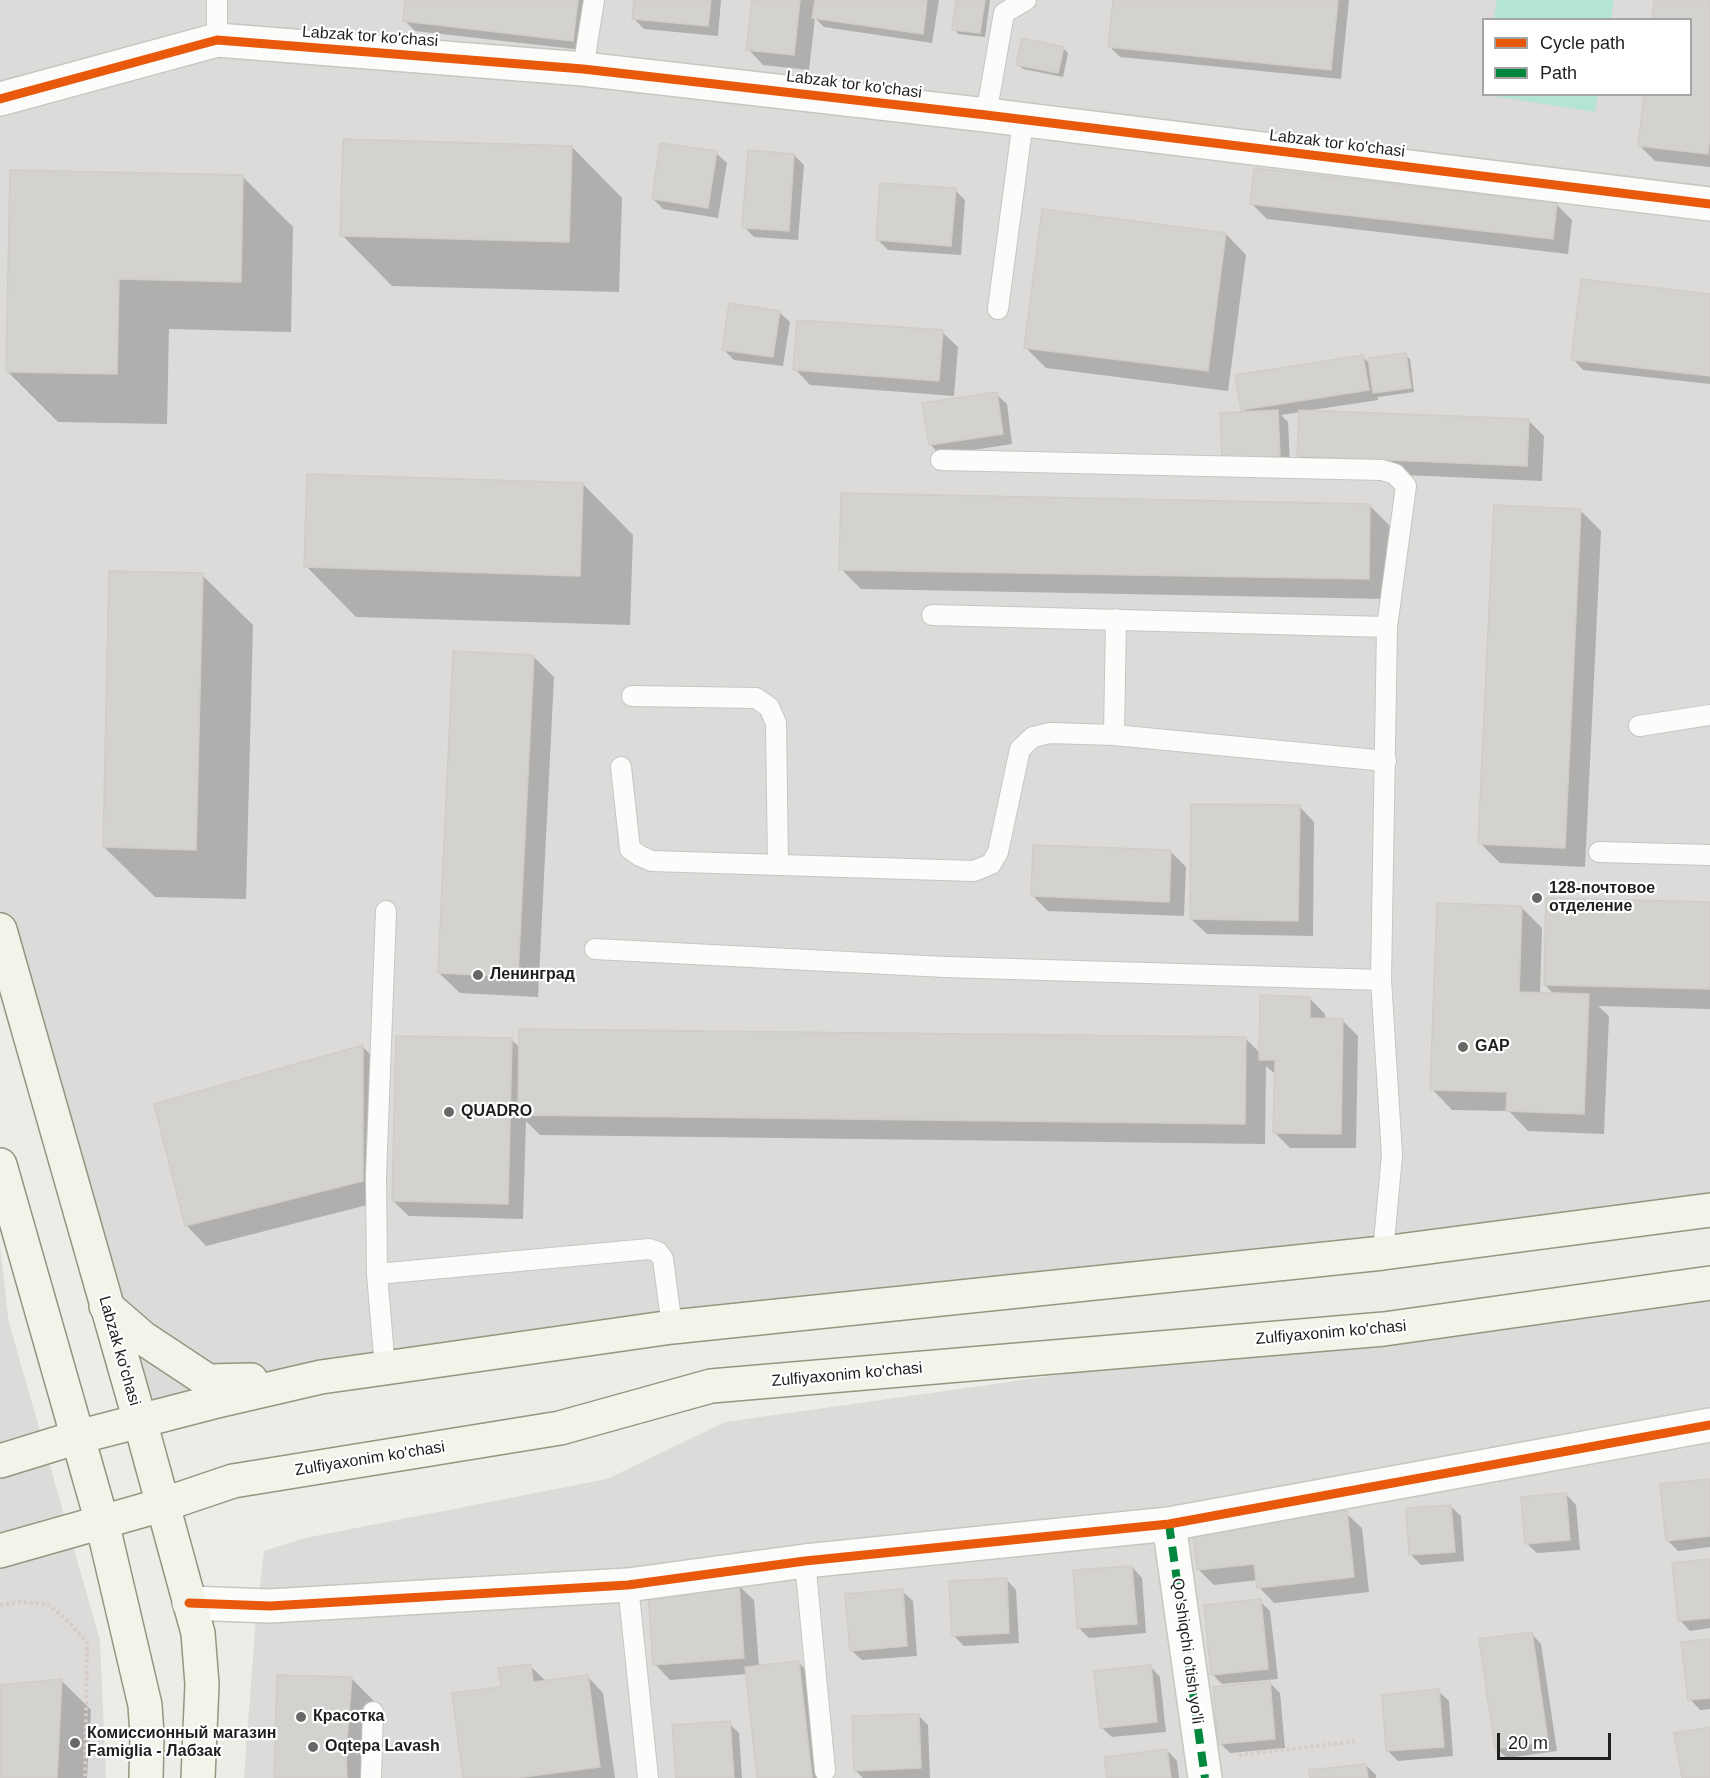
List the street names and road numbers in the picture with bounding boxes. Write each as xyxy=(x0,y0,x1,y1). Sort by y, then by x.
street label: Labzak tor ko'chasi xyxy=(301,23,439,51)
street label: Labzak tor ko'chasi xyxy=(785,67,923,103)
street label: Labzak tor ko'chasi xyxy=(1268,126,1406,162)
street label: Labzak ko'chasi xyxy=(94,1294,144,1408)
street label: Zulfiyaxonim ko'chasi xyxy=(1255,1317,1407,1349)
street label: Zulfiyaxonim ko'chasi xyxy=(771,1359,923,1391)
street label: Zulfiyaxonim ko'chasi xyxy=(294,1438,446,1480)
street label: Qo'shiqchi o'tish yo'li xyxy=(1167,1577,1207,1725)

